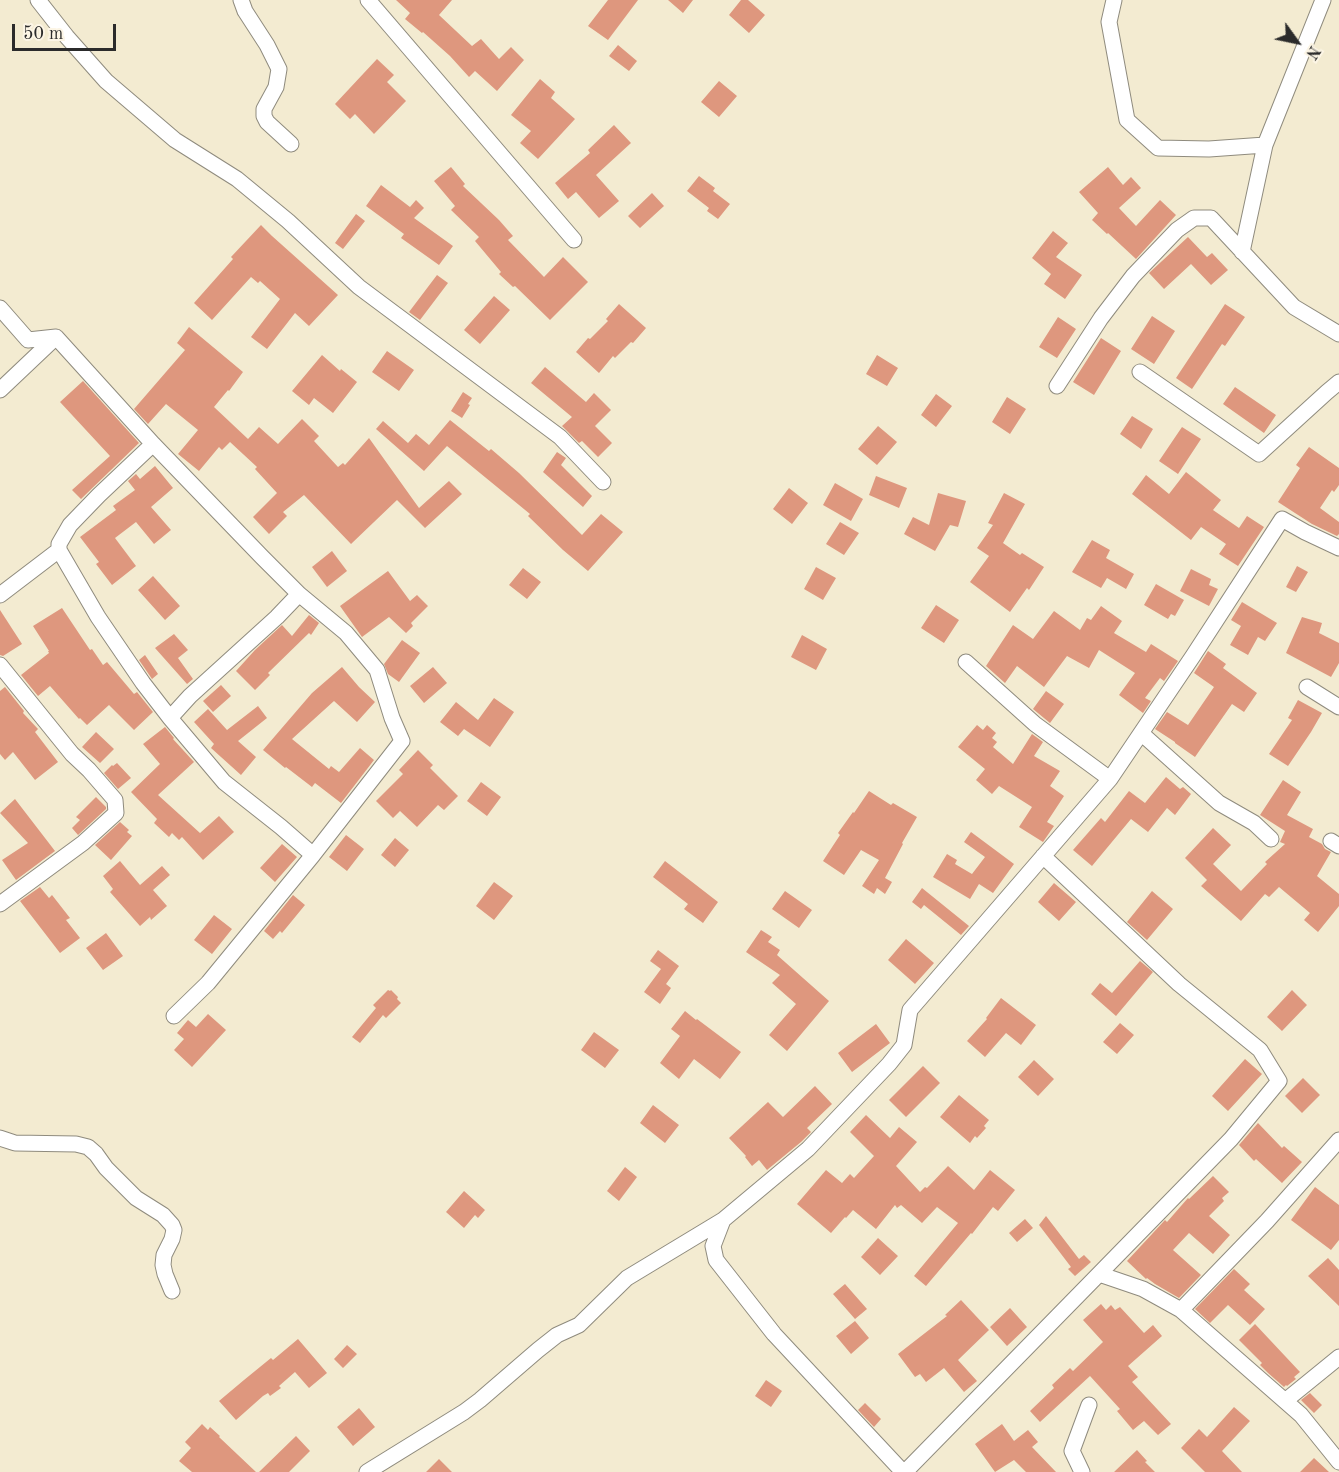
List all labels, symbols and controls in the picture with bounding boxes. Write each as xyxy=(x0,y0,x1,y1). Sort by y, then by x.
scale bar xyxy=(15,12,118,50)
north arrow xyxy=(1267,12,1327,72)
text: 50 m xyxy=(23,25,63,43)
text: N xyxy=(1302,42,1322,61)

